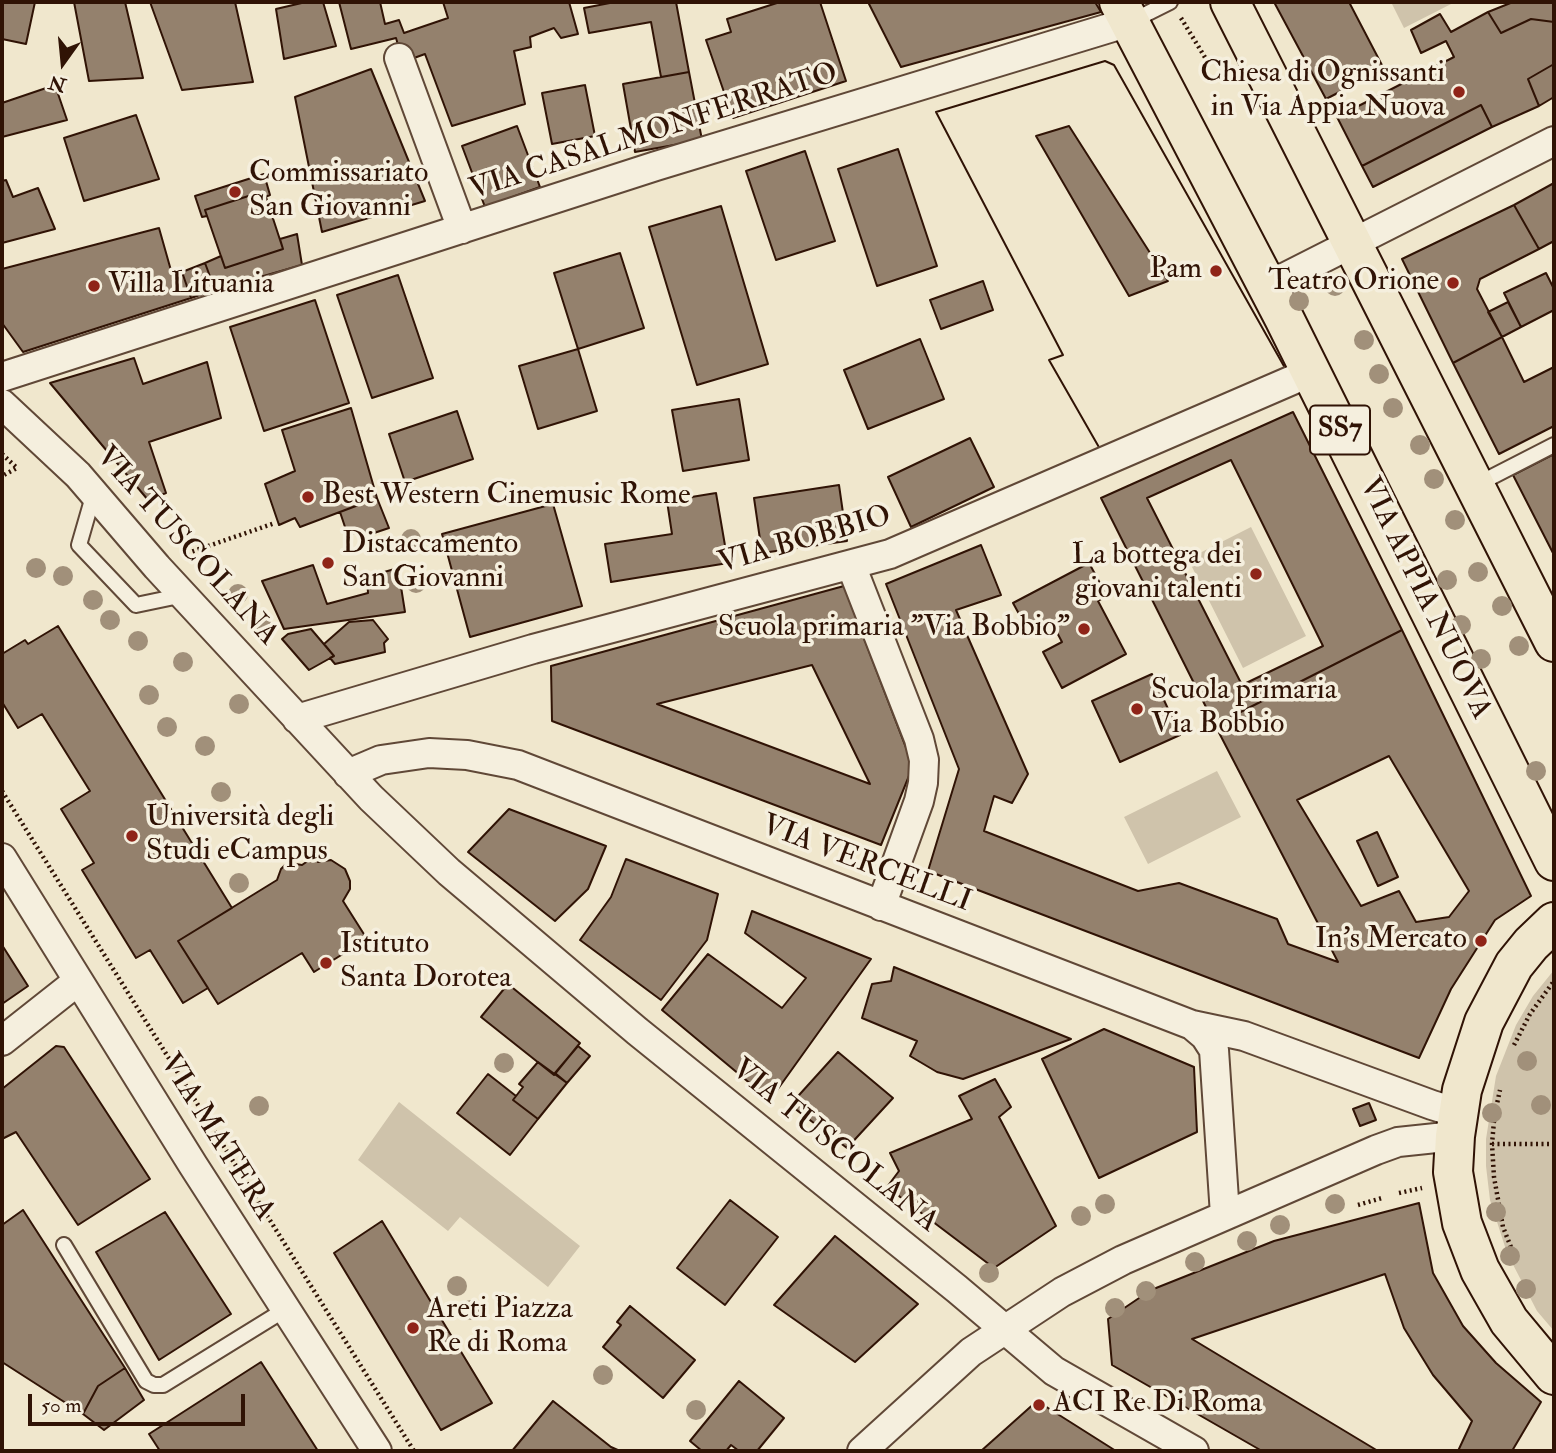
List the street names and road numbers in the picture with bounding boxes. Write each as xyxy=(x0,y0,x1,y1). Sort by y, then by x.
street label: VIA CASALMONFERRATO xyxy=(465,56,843,210)
road number: SS7 xyxy=(1310,406,1370,454)
street label: VIA TUSCOLANA xyxy=(87,440,285,654)
street label: VIA APPIA NUOVA xyxy=(1350,472,1498,726)
street label: VIA BOBBIO xyxy=(715,499,895,583)
street label: VIA VERCELLI xyxy=(756,809,976,921)
street label: VIA MATERA xyxy=(150,1048,282,1228)
street label: VIA TUSCOLANA xyxy=(723,1053,945,1241)

